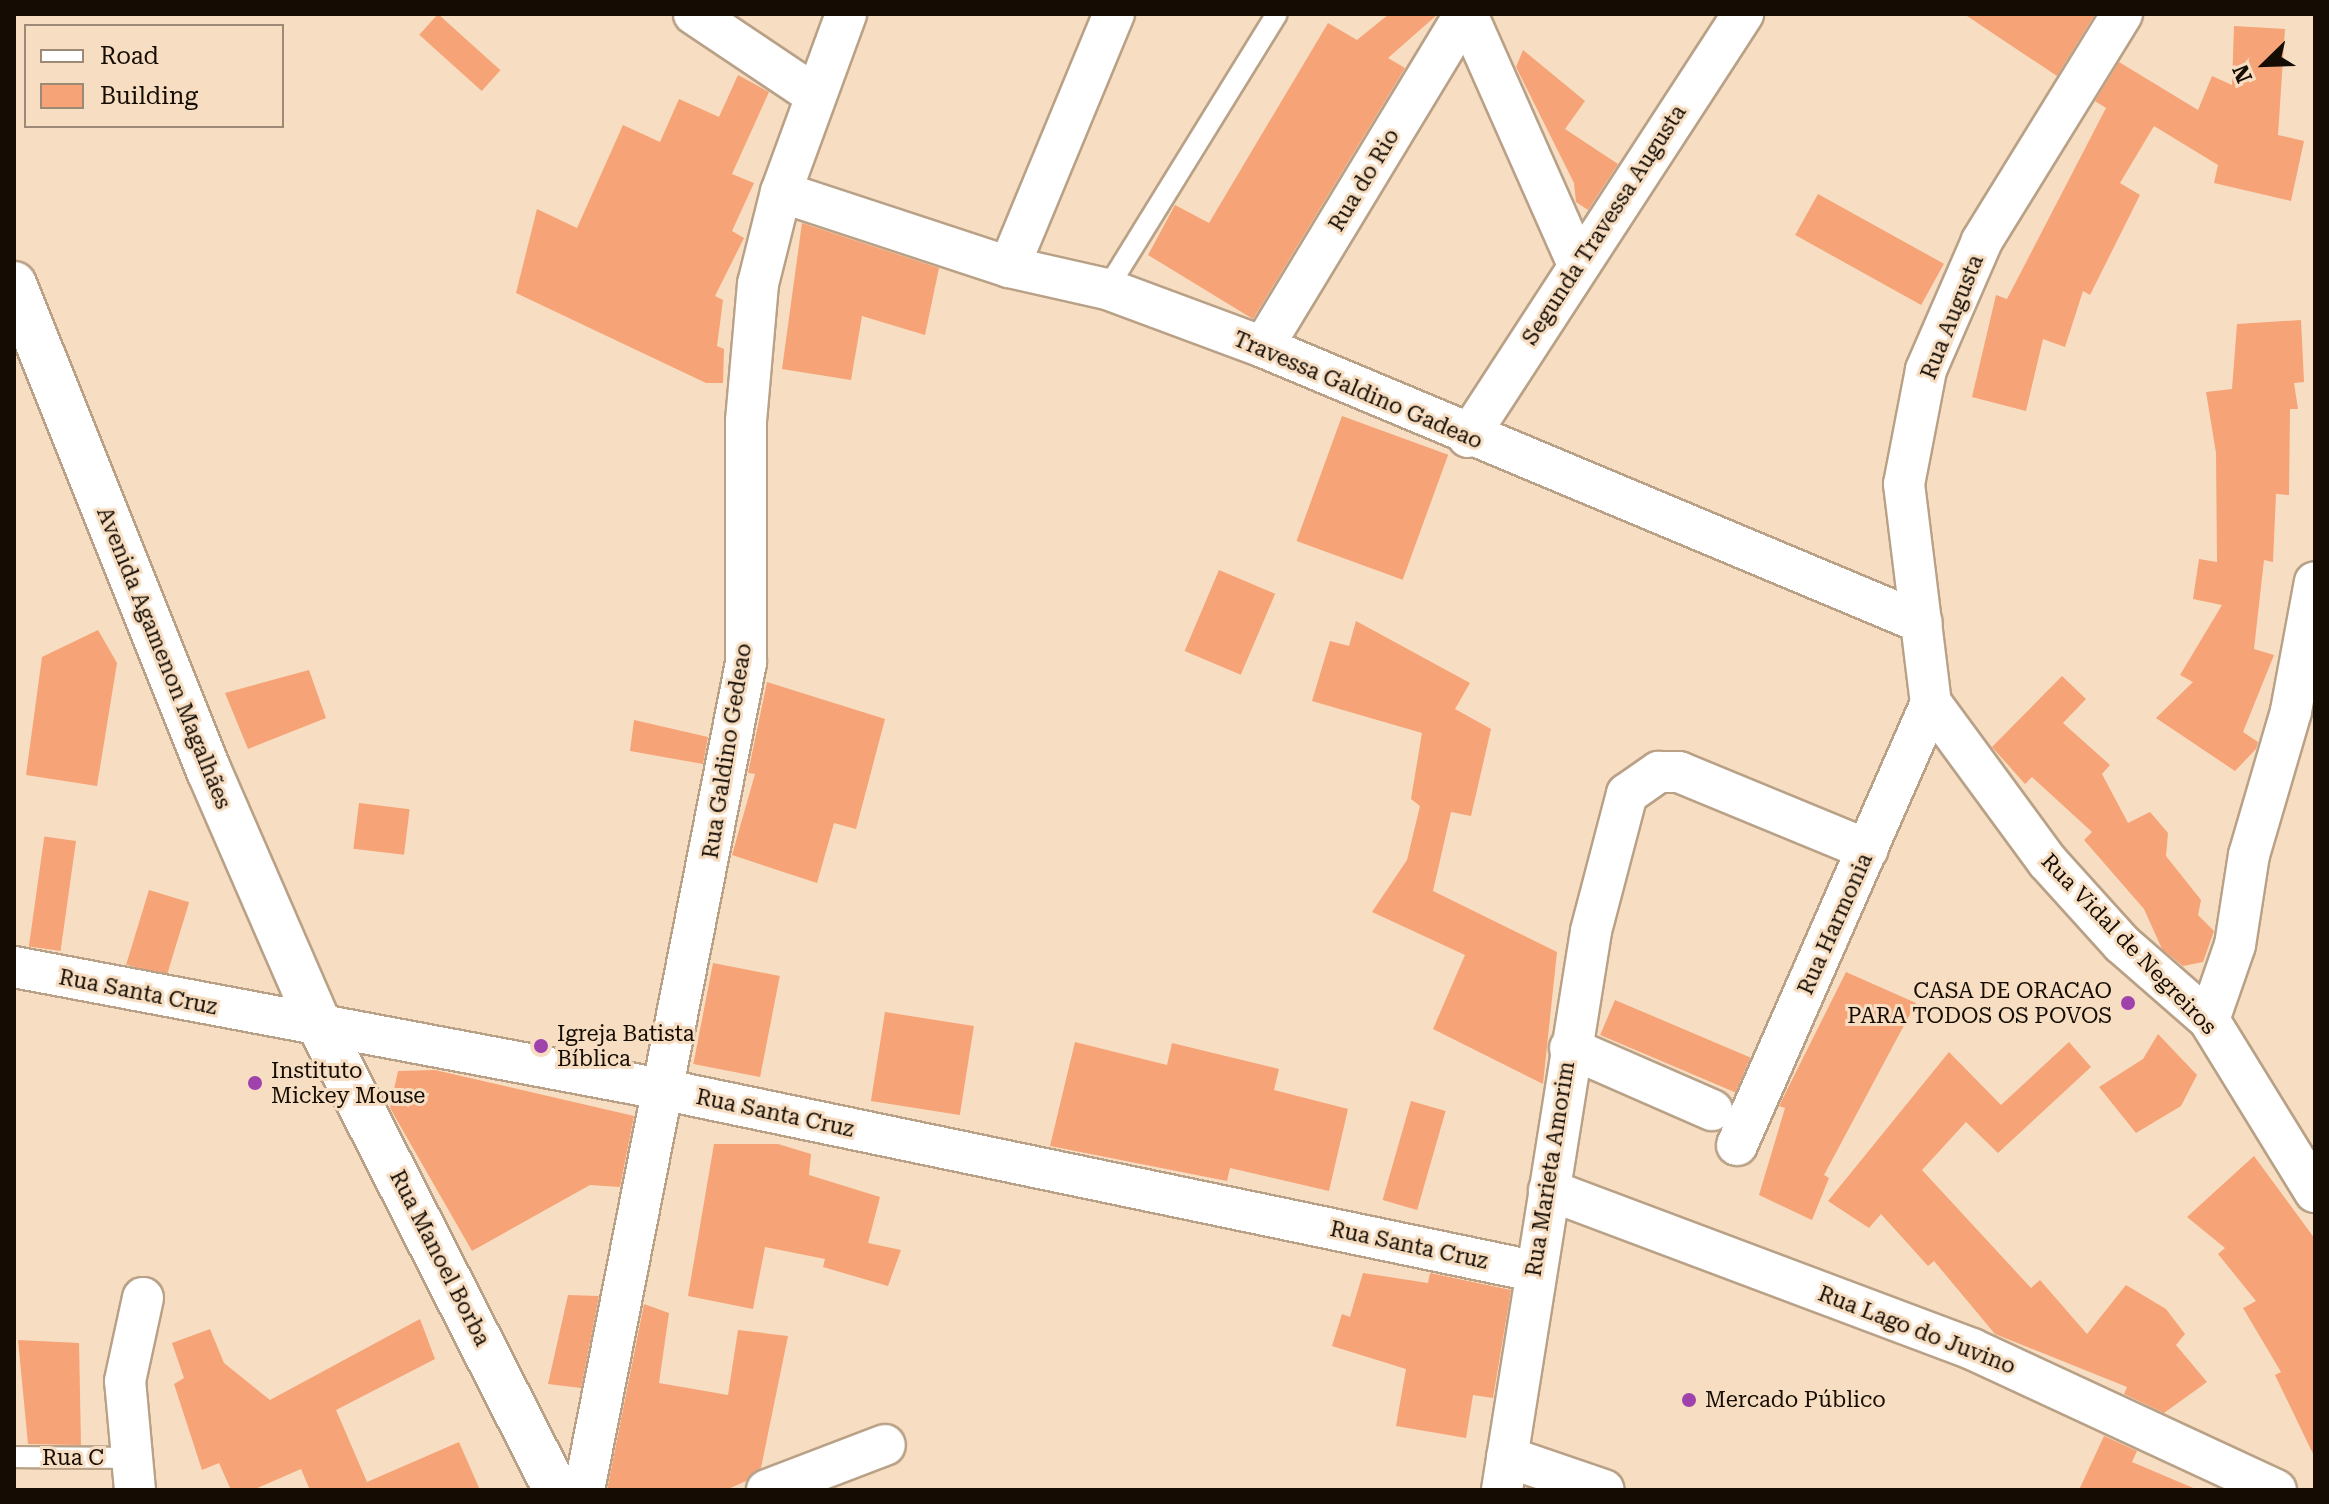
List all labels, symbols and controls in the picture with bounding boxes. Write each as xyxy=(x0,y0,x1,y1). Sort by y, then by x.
legend xyxy=(24,24,284,128)
north arrow xyxy=(2225,24,2305,104)
text: Road xyxy=(100,42,159,70)
text: N xyxy=(2228,61,2257,86)
text: Building xyxy=(100,82,198,110)
street label: Segunda Travessa Augusta xyxy=(1516,100,1692,350)
street label: Rua do Rio xyxy=(1323,124,1405,236)
street label: Rua Augusta xyxy=(1915,251,1989,383)
street label: Travessa Galdino Gadeao xyxy=(1229,325,1487,455)
street label: Avenida Agamenon Magalhães xyxy=(91,503,237,813)
street label: Rua Galdino Gedeao xyxy=(697,641,757,861)
street label: Rua Vidal de Negreiros xyxy=(2036,848,2222,1040)
street label: Rua Harmonia xyxy=(1792,849,1878,999)
street label: Rua Santa Cruz xyxy=(57,964,219,1020)
place label: CASA DE ORACAO PARA TODOS OS POVOS xyxy=(1847,977,2112,1028)
marker: CASA DE ORACAO PARA TODOS OS POVOS xyxy=(2119,994,2137,1012)
place label: Igreja Batista Bíblica xyxy=(557,1020,695,1072)
marker: Igreja Batista Bíblica xyxy=(532,1037,550,1055)
place label: Instituto Mickey Mouse xyxy=(271,1057,425,1108)
street label: Rua Marieta Amorim xyxy=(1520,1060,1580,1278)
marker: Instituto Mickey Mouse xyxy=(246,1074,264,1092)
street label: Rua Santa Cruz xyxy=(694,1083,856,1143)
street label: Rua Manoel Borba xyxy=(384,1166,496,1350)
street label: Rua Santa Cruz xyxy=(1328,1215,1490,1275)
street label: Rua Lago do Juvino xyxy=(1815,1280,2019,1380)
place label: Mercado Público xyxy=(1705,1387,1886,1413)
marker: Mercado Público xyxy=(1680,1391,1698,1409)
street label: Rua C xyxy=(42,1445,104,1471)

